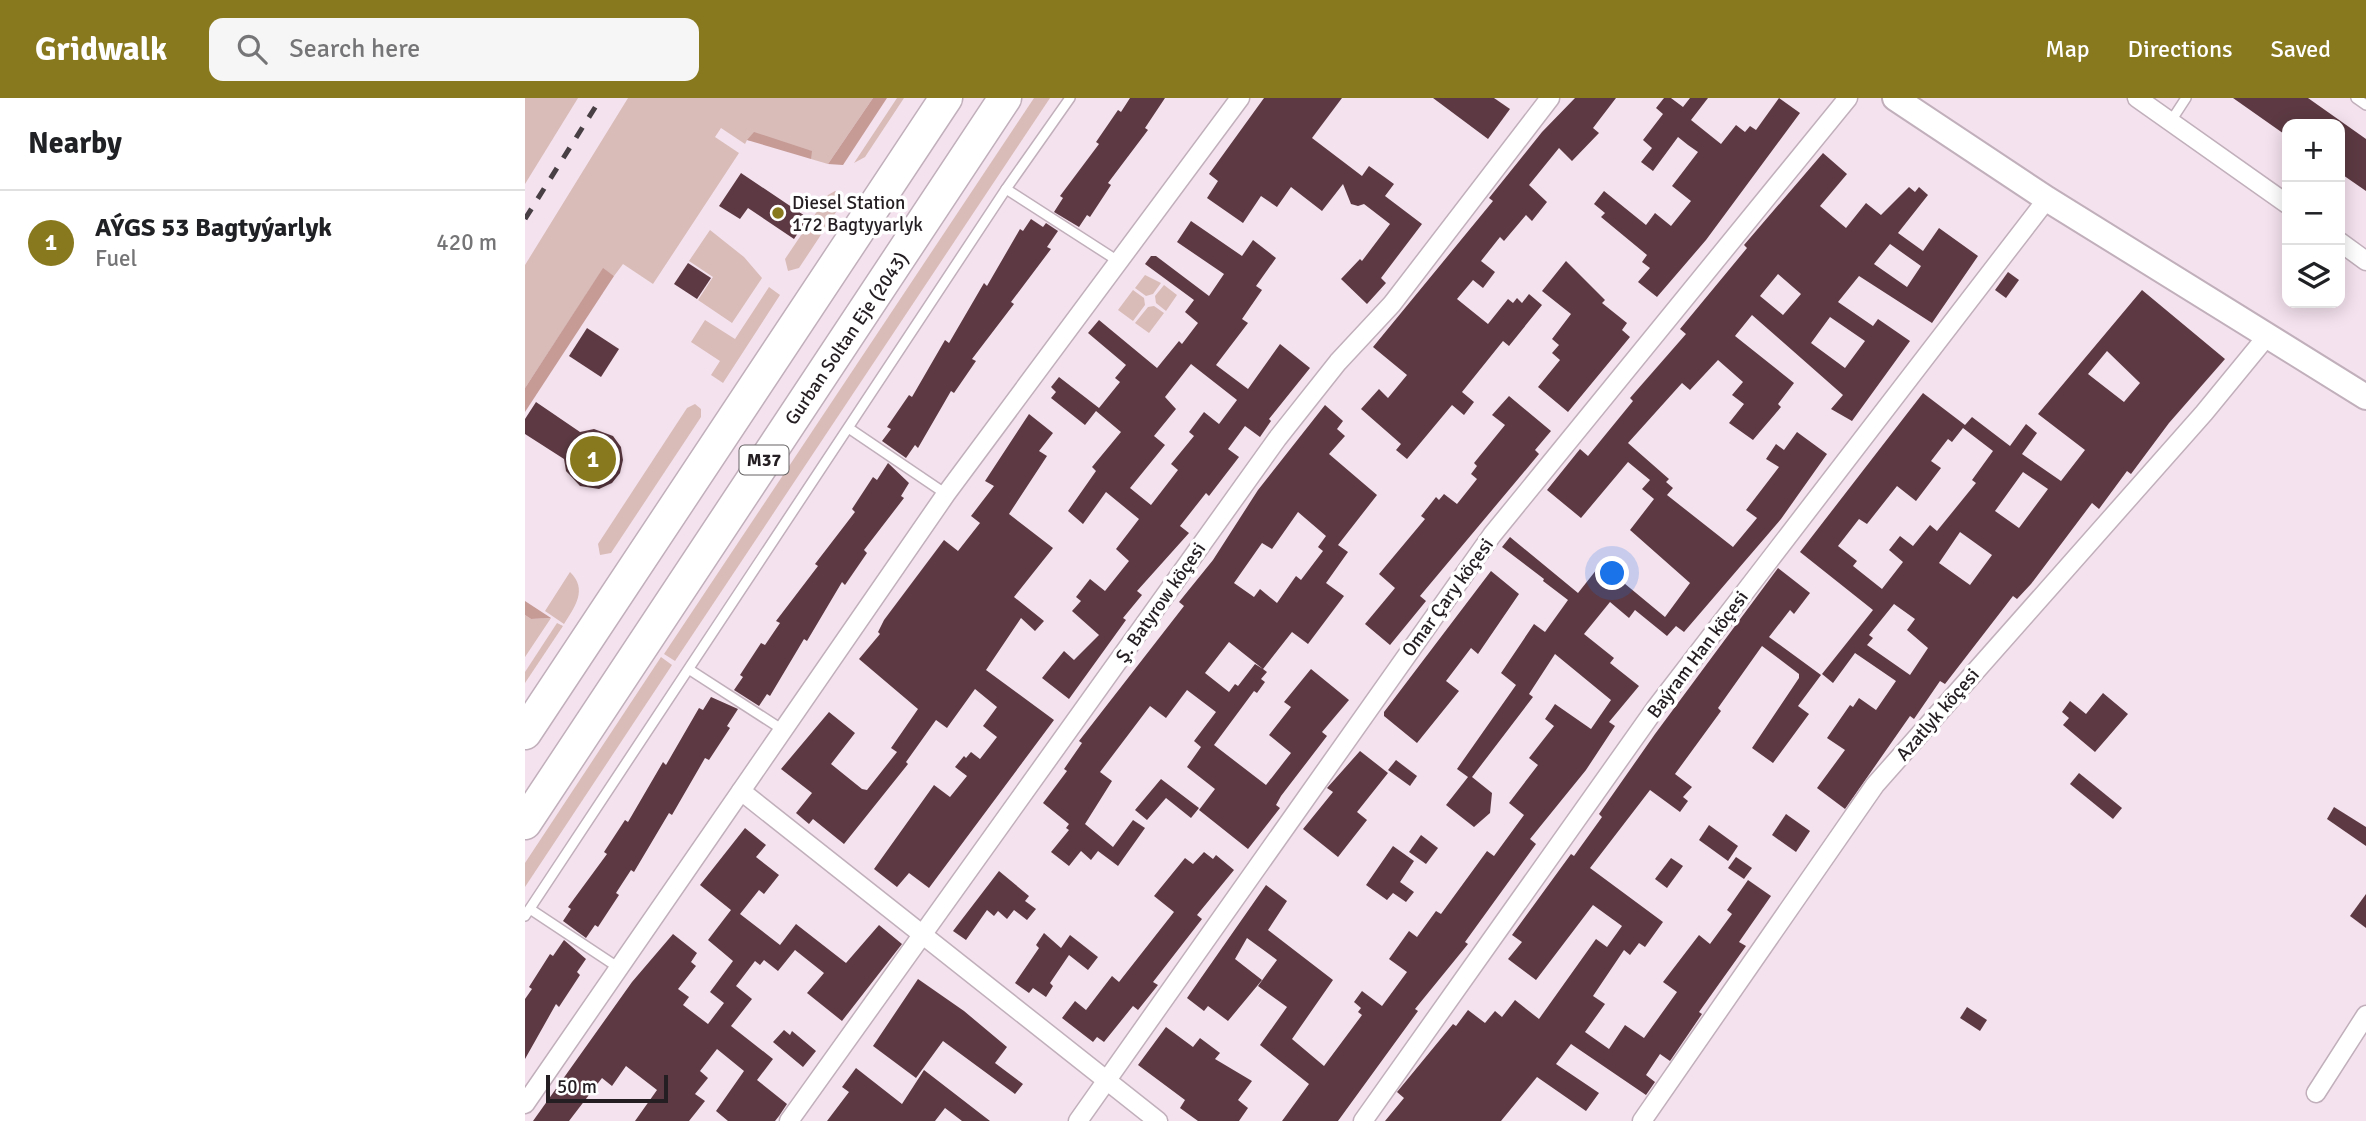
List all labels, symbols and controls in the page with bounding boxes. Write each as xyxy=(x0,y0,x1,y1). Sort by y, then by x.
search box xyxy=(209,18,699,81)
text: Gridwalk xyxy=(35,29,167,70)
icon: search xyxy=(233,30,271,68)
text: Search here xyxy=(289,33,420,65)
text: Map xyxy=(2045,34,2090,64)
text: Directions xyxy=(2128,34,2233,64)
text: Saved xyxy=(2271,34,2331,64)
map controls xyxy=(2282,119,2345,308)
button: + xyxy=(2282,119,2345,182)
text: Nearby xyxy=(28,125,122,162)
button: − xyxy=(2282,182,2345,245)
place label: Diesel Station 172 Bagtyyarlyk xyxy=(792,191,923,237)
marker: Diesel Station 172 Bagtyyarlyk xyxy=(770,205,786,221)
text: AÝGS 53 Bagtyýarlyk xyxy=(95,212,332,244)
text: 1 xyxy=(45,228,57,257)
text: 420 m xyxy=(436,228,497,257)
text: Fuel xyxy=(95,244,137,273)
button: layers xyxy=(2282,245,2345,308)
street label: Gurban Soltan Eje (2043) xyxy=(780,247,914,430)
pin: 1 xyxy=(570,433,616,485)
road number: M37 xyxy=(740,446,789,474)
street label: Omar Çary köçesi xyxy=(1397,534,1499,662)
street label: Ş. Batyrow köçesi xyxy=(1110,538,1211,667)
your location xyxy=(1595,556,1629,590)
street label: Baýram Han köçesi xyxy=(1642,586,1754,723)
street label: Azatlyk köçesi xyxy=(1891,663,1985,766)
scale bar xyxy=(546,1072,669,1104)
text: 50 m xyxy=(557,1075,597,1099)

